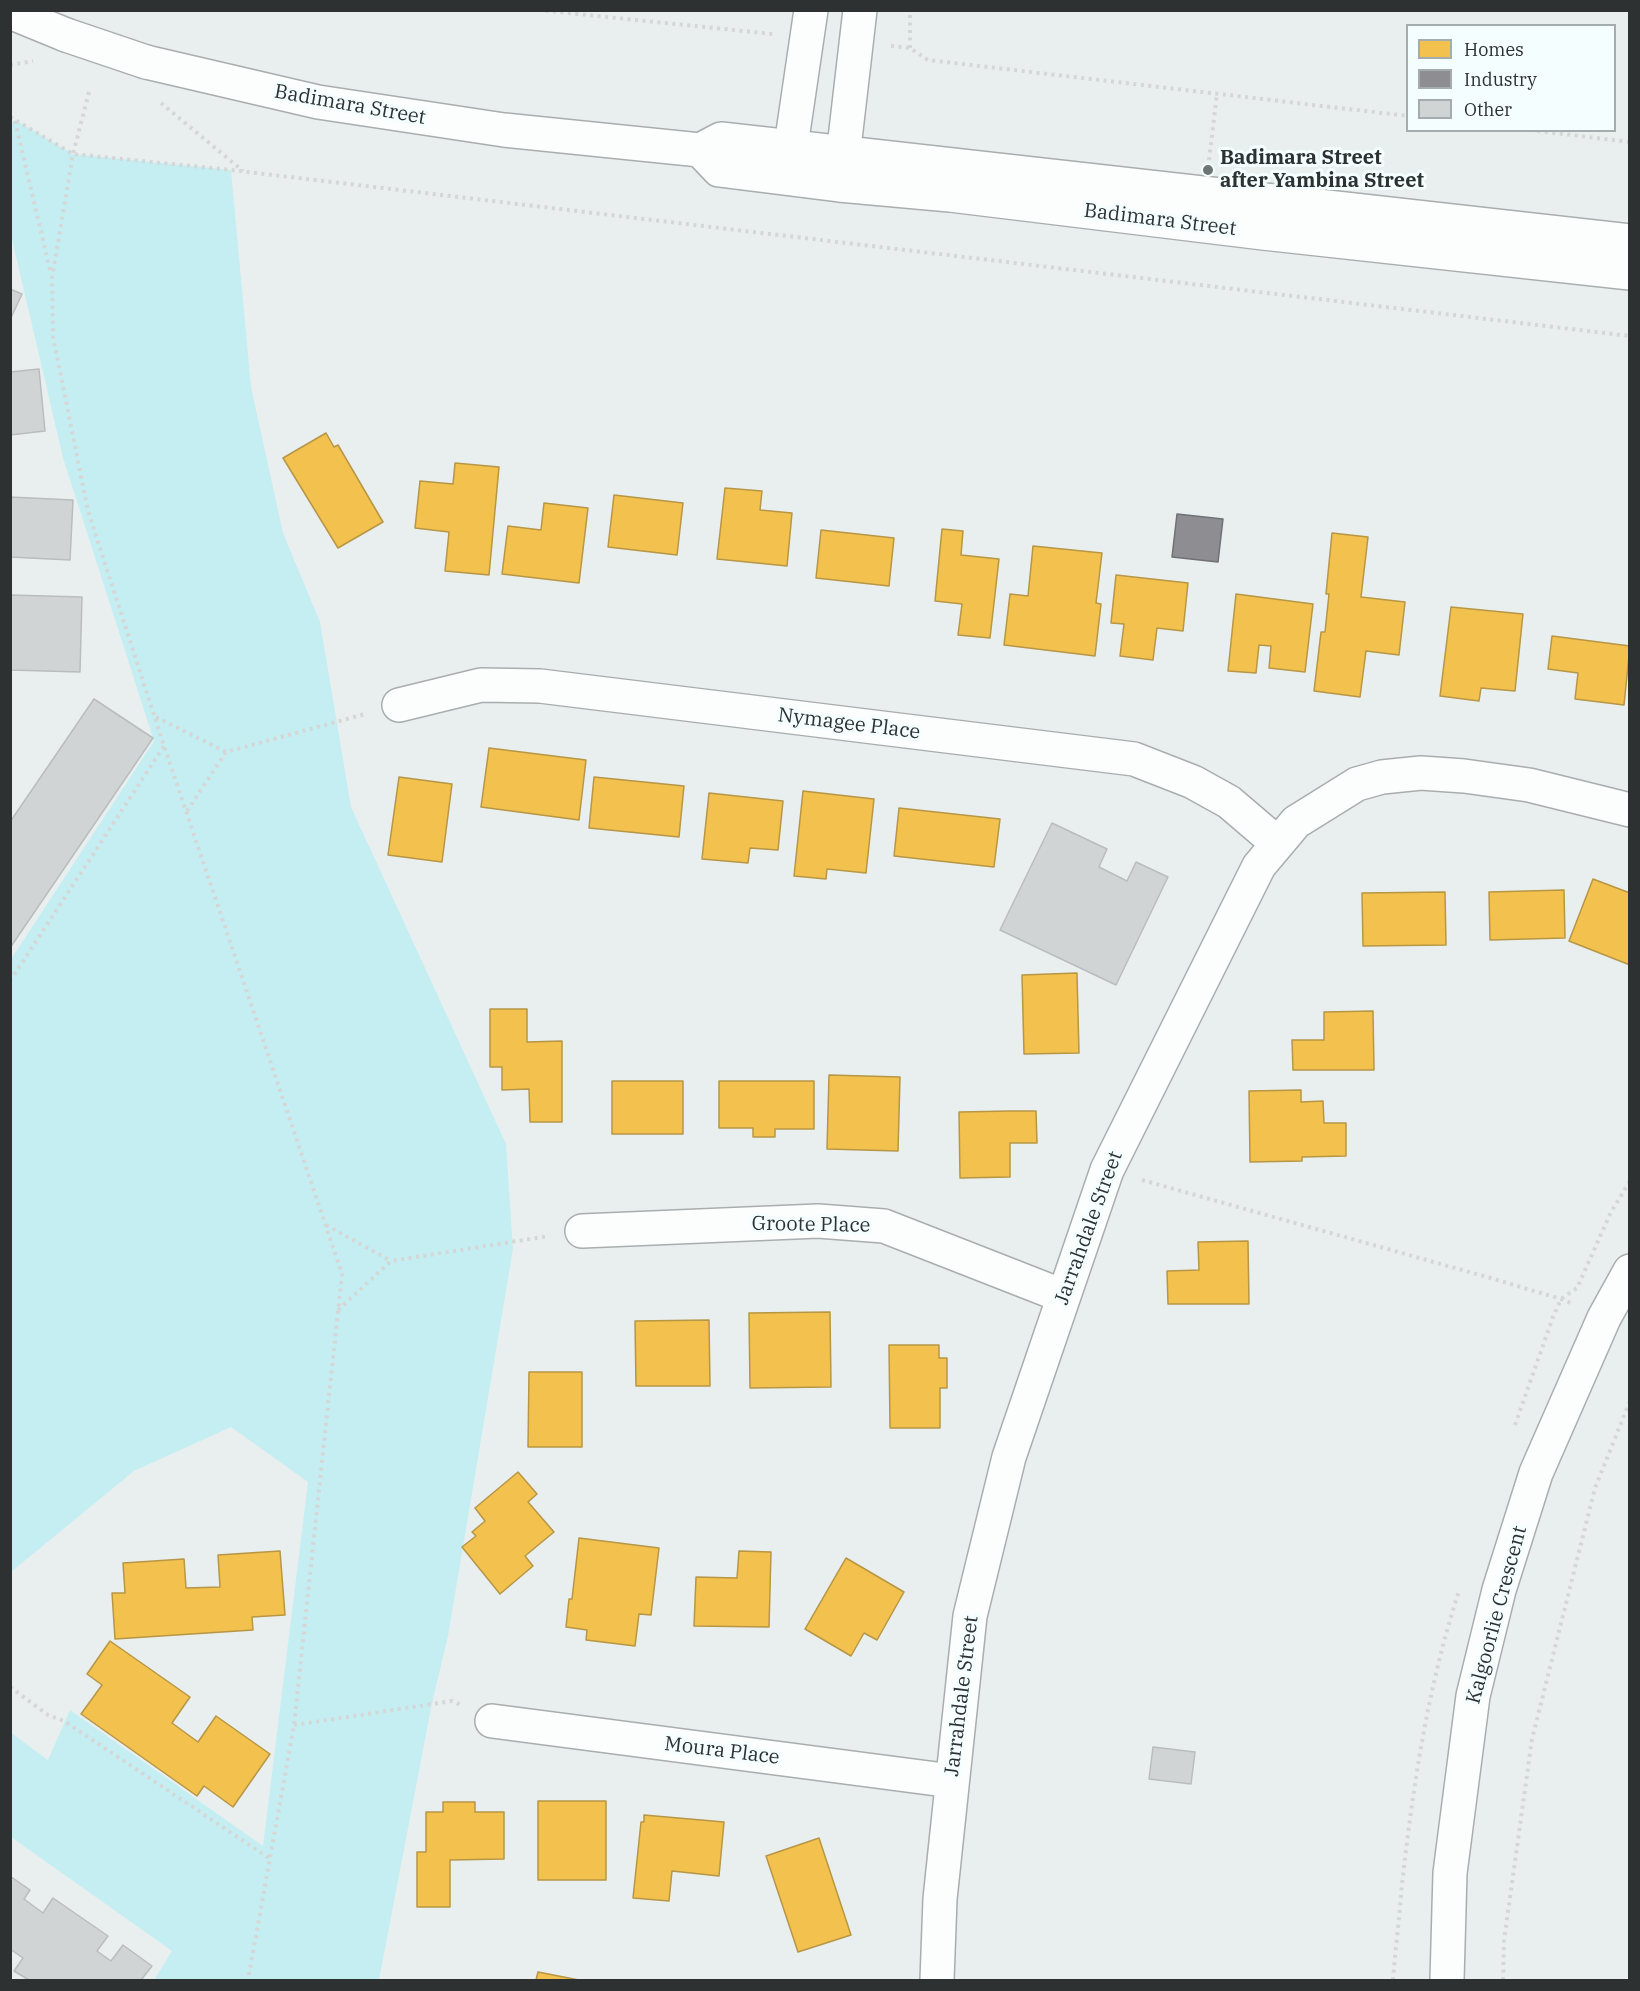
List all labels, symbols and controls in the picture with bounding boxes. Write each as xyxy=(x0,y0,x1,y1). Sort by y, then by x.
legend xyxy=(1406,24,1616,132)
text: Homes xyxy=(1464,38,1524,61)
text: Industry xyxy=(1464,68,1537,91)
street label: Badimara Street xyxy=(272,80,428,130)
text: Other xyxy=(1464,98,1512,121)
place label: Badimara Street after Yambina Street xyxy=(1220,146,1424,193)
marker: Badimara Street after Yambina Street xyxy=(1201,163,1215,177)
street label: Badimara Street xyxy=(1082,199,1238,241)
street label: Nymagee Place xyxy=(776,703,922,745)
street label: Jarrahdale Street xyxy=(1050,1148,1128,1308)
street label: Groote Place xyxy=(751,1212,871,1238)
street label: Kalgoorlie Crescent xyxy=(1462,1523,1532,1707)
street label: Jarrahdale Street xyxy=(940,1614,984,1778)
street label: Moura Place xyxy=(663,1732,781,1770)

